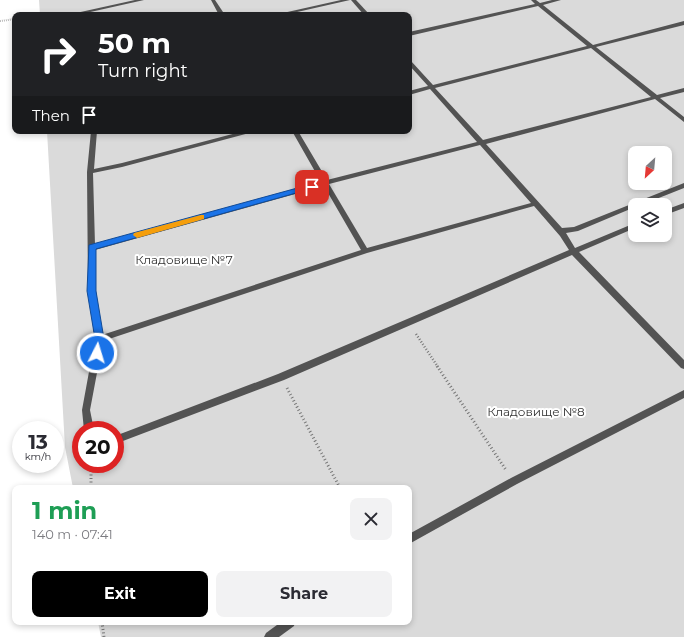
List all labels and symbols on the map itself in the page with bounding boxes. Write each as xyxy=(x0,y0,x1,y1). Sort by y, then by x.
north arrow xyxy=(628,146,672,190)
pin xyxy=(295,170,329,204)
park label: Кладовище №7 xyxy=(135,252,233,267)
position arrow xyxy=(76,332,118,374)
park label: Кладовище №8 xyxy=(487,404,585,419)
speed limit sign: 20 xyxy=(72,421,124,473)

